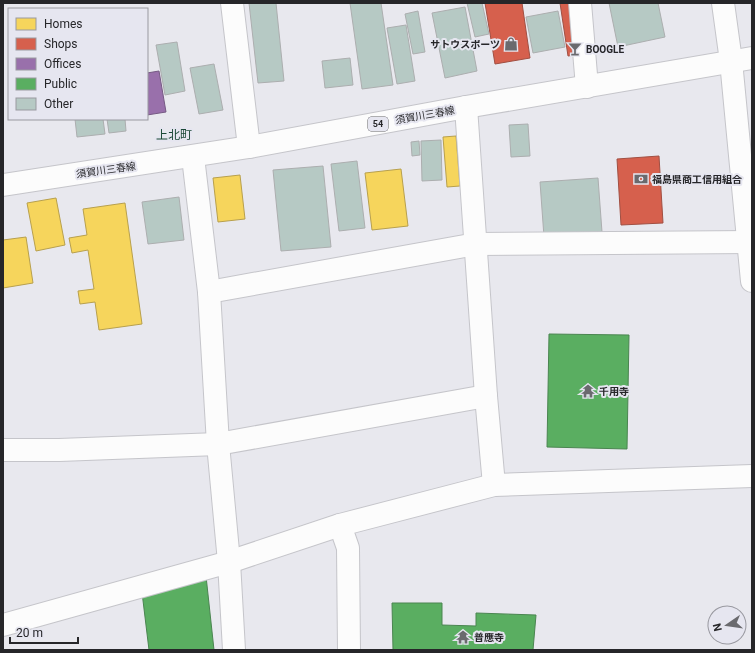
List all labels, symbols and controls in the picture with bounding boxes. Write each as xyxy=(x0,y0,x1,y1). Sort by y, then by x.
legend xyxy=(8,8,148,120)
text: Homes xyxy=(44,17,82,31)
shop icon: サトウスポーツ xyxy=(503,36,519,52)
text: Shops xyxy=(44,37,78,51)
place label: サトウスポーツ xyxy=(430,39,500,50)
bar icon: BOOGLE xyxy=(567,41,583,57)
place label: BOOGLE xyxy=(586,44,624,55)
text: Offices xyxy=(44,57,81,71)
text: Public xyxy=(44,77,77,91)
text: Other xyxy=(44,97,73,111)
street label: 須賀川三春線 xyxy=(395,104,455,126)
road number: 54 xyxy=(368,117,388,131)
district label: 上北町 xyxy=(156,128,192,142)
street label: 須賀川三春線 xyxy=(76,160,136,180)
bank icon: 福島県商工信用組合 xyxy=(633,171,649,187)
place label: 福島県商工信用組合 xyxy=(652,174,742,185)
temple icon: 千用寺 xyxy=(580,383,596,399)
place label: 千用寺 xyxy=(599,386,629,397)
north arrow xyxy=(707,605,747,645)
scale bar xyxy=(10,619,78,645)
text: N xyxy=(710,622,725,632)
text: 20 m xyxy=(16,626,43,640)
temple icon: 普應寺 xyxy=(455,629,471,645)
place label: 普應寺 xyxy=(474,632,504,643)

